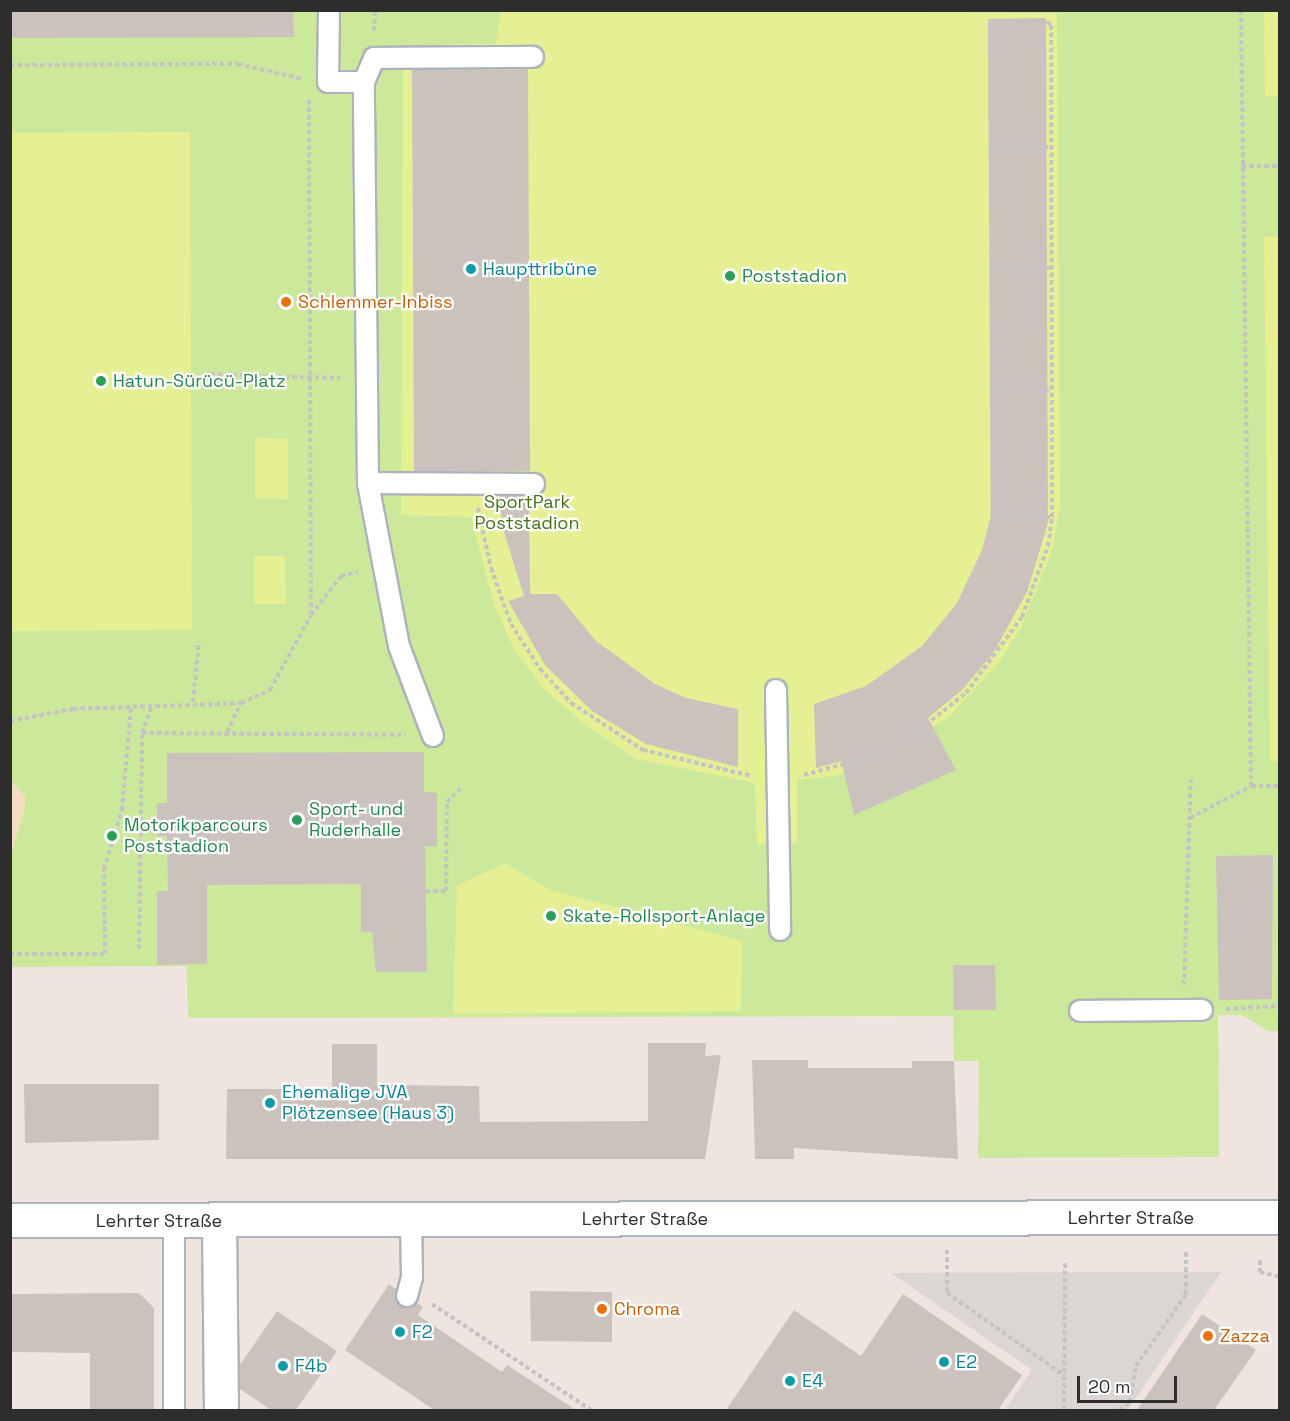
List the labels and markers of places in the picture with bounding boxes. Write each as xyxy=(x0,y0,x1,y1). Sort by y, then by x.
place label: Haupttribüne xyxy=(483,258,597,280)
marker: Haupttribüne xyxy=(464,262,478,276)
place label: Poststadion xyxy=(742,265,847,287)
marker: Poststadion xyxy=(723,269,737,283)
place label: Schlemmer-Inbiss xyxy=(298,291,453,313)
marker: Schlemmer-Inbiss xyxy=(279,295,293,309)
place label: Hatun-Sürücü-Platz xyxy=(113,370,286,392)
marker: Hatun-Sürücü-Platz xyxy=(94,374,108,388)
place label: Sport- und Ruderhalle xyxy=(309,799,404,842)
marker: Sport- und Ruderhalle xyxy=(290,813,304,827)
place label: Motorikparcours Poststadion xyxy=(124,815,268,858)
marker: Motorikparcours Poststadion xyxy=(105,829,119,843)
place label: Skate-Rollsport-Anlage xyxy=(563,905,765,927)
marker: Skate-Rollsport-Anlage xyxy=(544,909,558,923)
place label: Ehemalige JVA Plötzensee (Haus 3) xyxy=(282,1082,454,1124)
marker: Ehemalige JVA Plötzensee (Haus 3) xyxy=(263,1096,277,1110)
place label: Chroma xyxy=(614,1298,680,1320)
marker: Chroma xyxy=(595,1302,609,1316)
place label: F2 xyxy=(412,1321,433,1343)
marker: F2 xyxy=(393,1325,407,1339)
place label: Zazza xyxy=(1220,1325,1270,1347)
marker: Zazza xyxy=(1201,1329,1215,1343)
place label: E2 xyxy=(956,1351,977,1373)
place label: F4b xyxy=(295,1355,328,1377)
marker: E2 xyxy=(937,1355,951,1369)
marker: F4b xyxy=(276,1359,290,1373)
place label: E4 xyxy=(802,1370,823,1392)
marker: E4 xyxy=(783,1374,797,1388)

